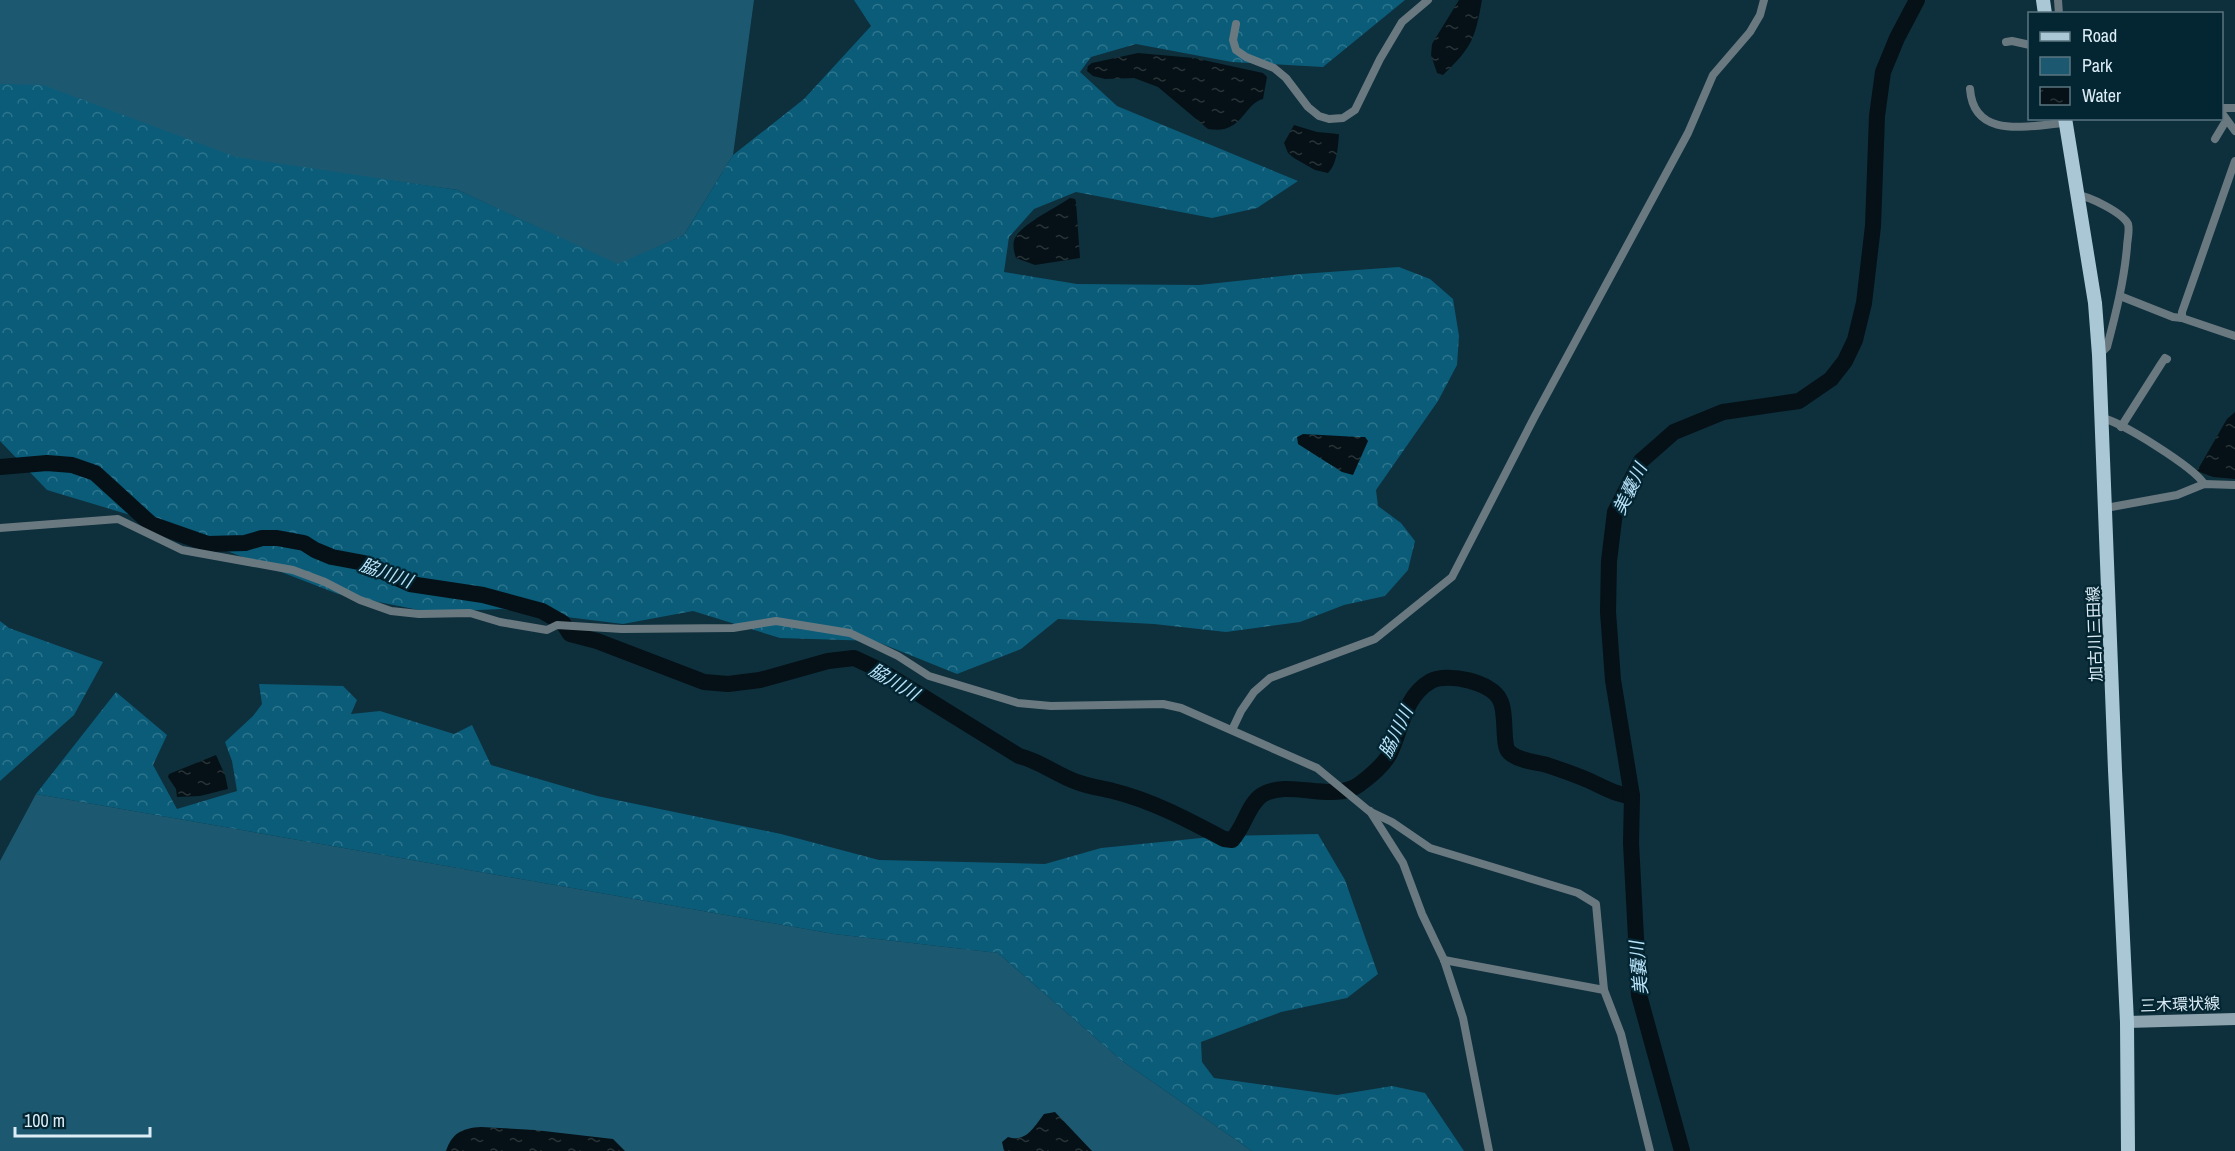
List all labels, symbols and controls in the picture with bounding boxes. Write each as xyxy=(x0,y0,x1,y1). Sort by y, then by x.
legend xyxy=(2028,12,2223,120)
text: Road xyxy=(2082,23,2117,48)
text: Park xyxy=(2082,53,2113,78)
text: Water xyxy=(2082,83,2121,108)
water label: 美嚢川 xyxy=(1606,457,1653,519)
water label: 脇川川 xyxy=(357,552,418,594)
street label: 加古川三田線 xyxy=(2081,586,2107,682)
water label: 脇川川 xyxy=(865,657,926,707)
water label: 脇川川 xyxy=(1372,700,1419,762)
water label: 美嚢川 xyxy=(1624,938,1653,996)
street label: 三木環状線 xyxy=(2140,992,2220,1016)
scale bar xyxy=(15,1100,150,1138)
text: 100 m xyxy=(24,1108,65,1133)

